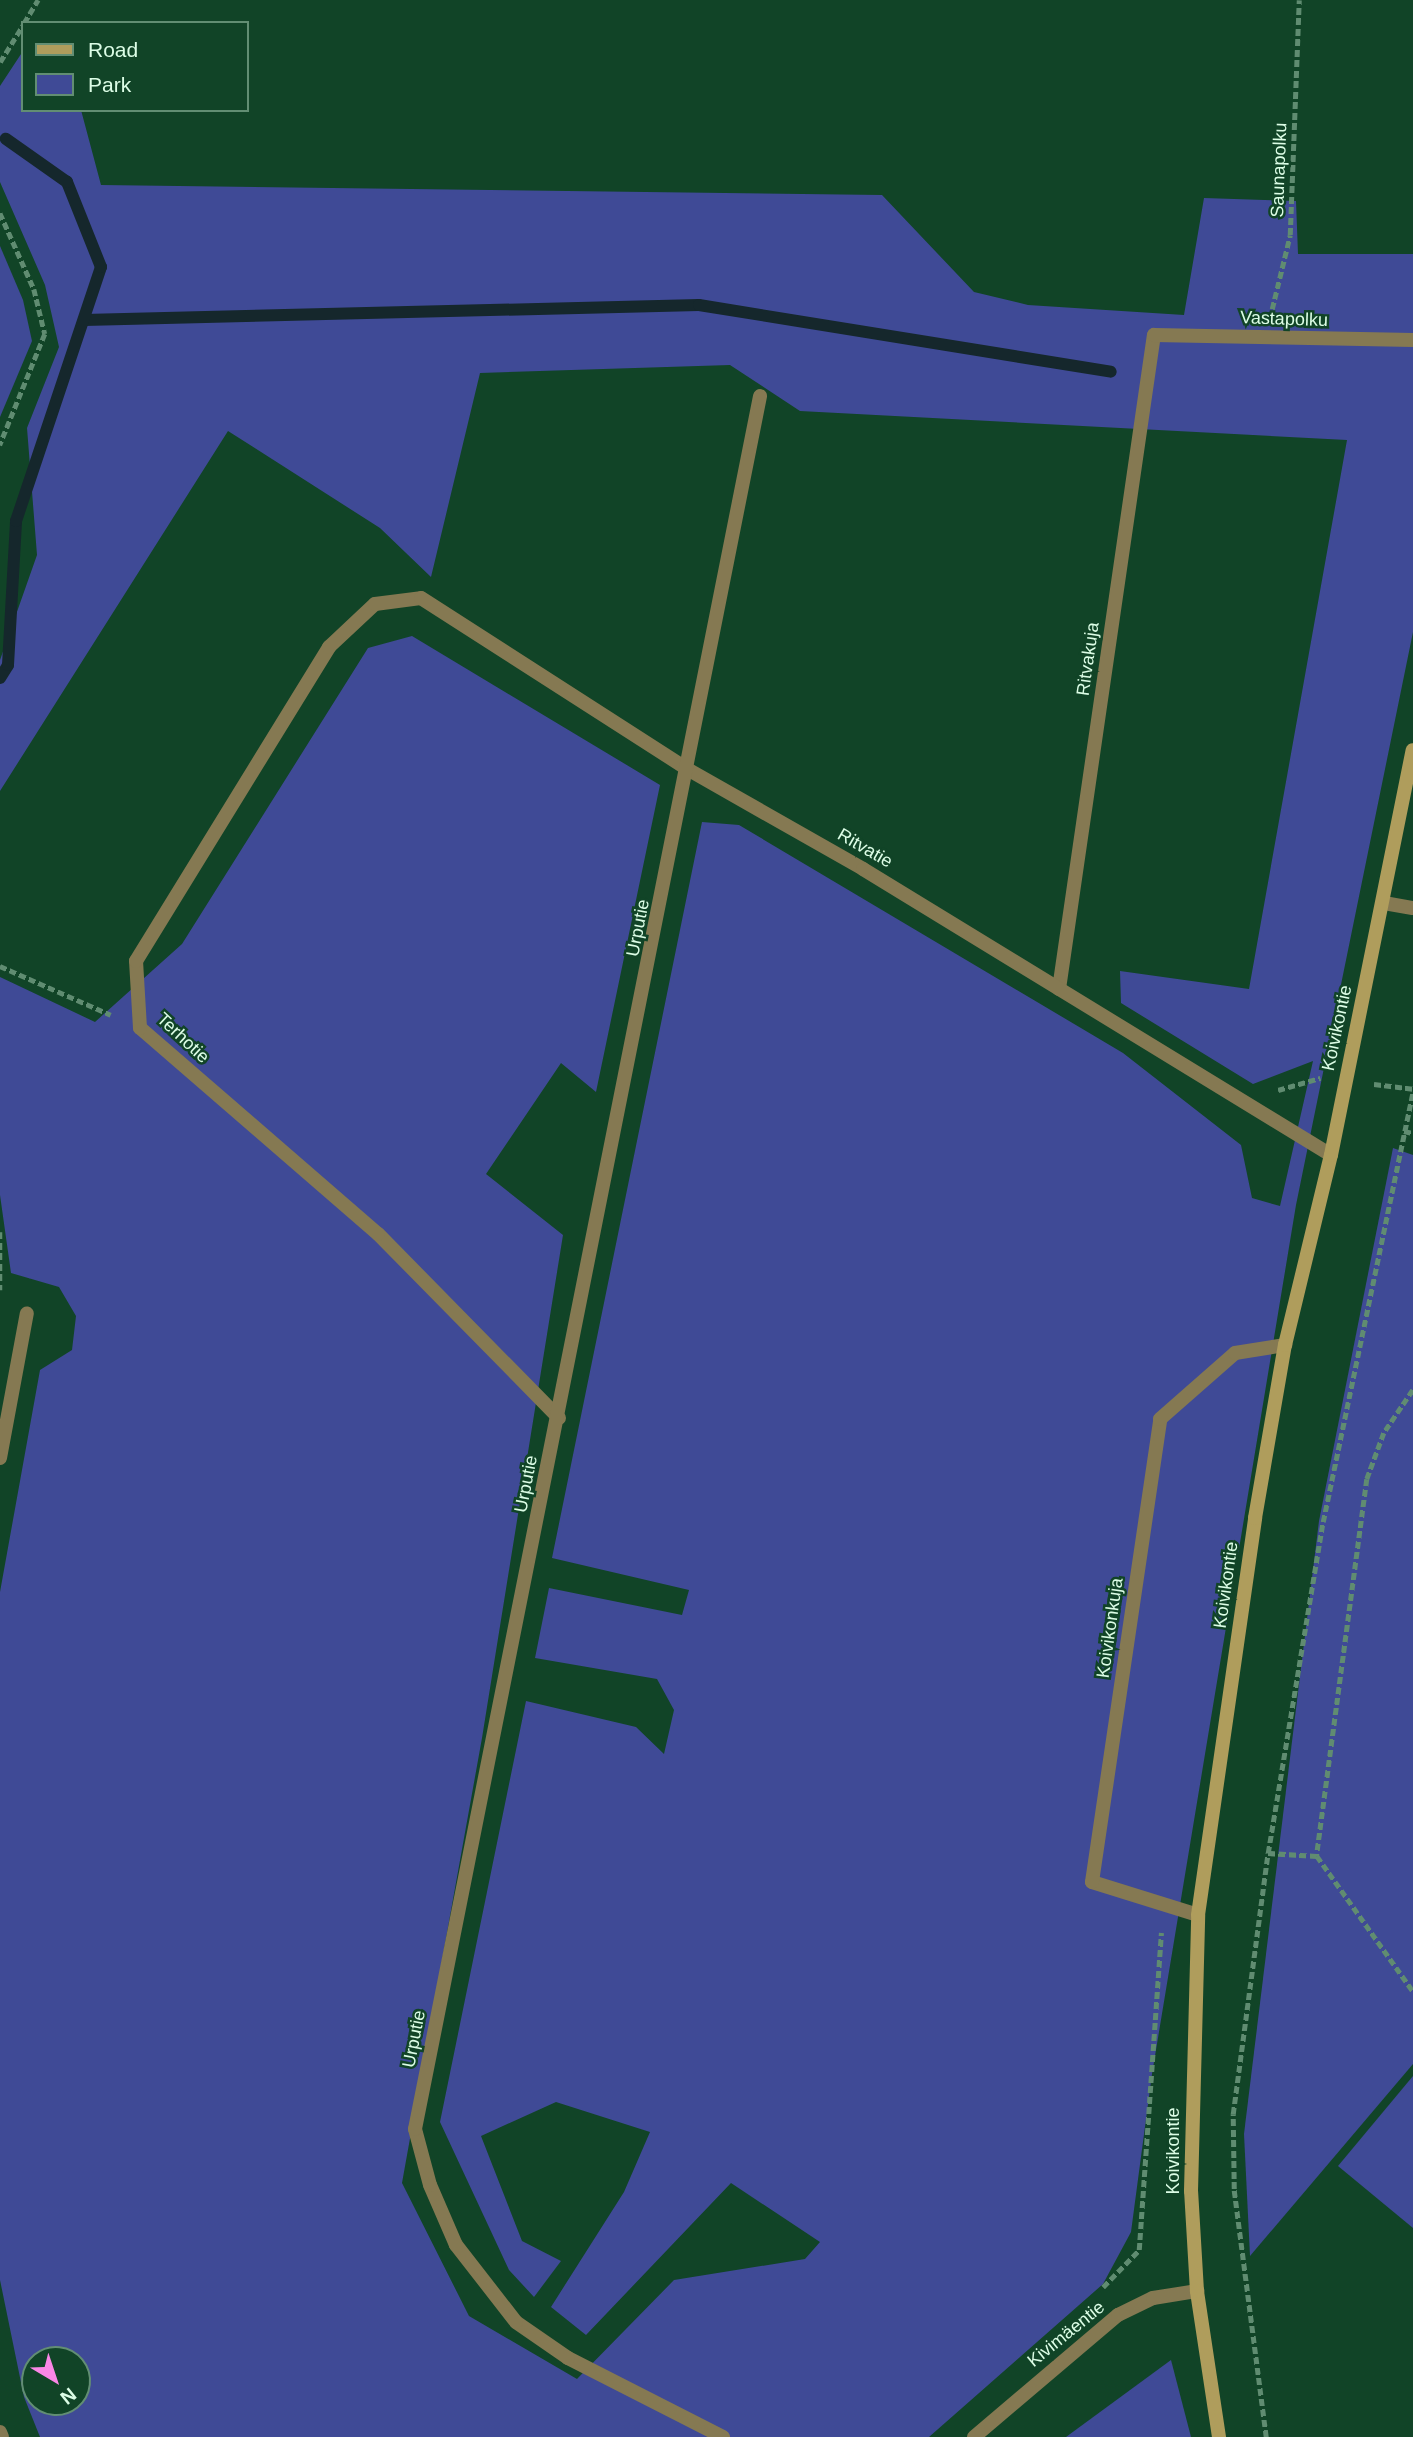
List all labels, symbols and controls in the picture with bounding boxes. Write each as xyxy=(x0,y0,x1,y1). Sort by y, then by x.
legend xyxy=(21,21,248,112)
text: Road xyxy=(88,38,138,61)
text: Park xyxy=(88,73,131,96)
street label: Saunapolku xyxy=(1267,122,1291,218)
street label: Vastapolku xyxy=(1240,307,1328,331)
street label: Ritvakuja xyxy=(1072,621,1104,697)
street label: Ritvatie xyxy=(834,824,896,872)
street label: Urputie xyxy=(622,897,654,959)
street label: Koivikontie xyxy=(1317,983,1357,1073)
street label: Terhotie xyxy=(152,1008,214,1068)
street label: Urputie xyxy=(510,1453,542,1515)
street label: Koivikontie xyxy=(1209,1540,1243,1630)
street label: Koivikonkuja xyxy=(1092,1576,1128,1680)
street label: Urputie xyxy=(398,2008,430,2070)
street label: Koivikontie xyxy=(1162,2107,1184,2195)
street label: Kivimäentie xyxy=(1023,2296,1109,2372)
north arrow xyxy=(21,2346,91,2416)
text: N xyxy=(56,2384,80,2409)

